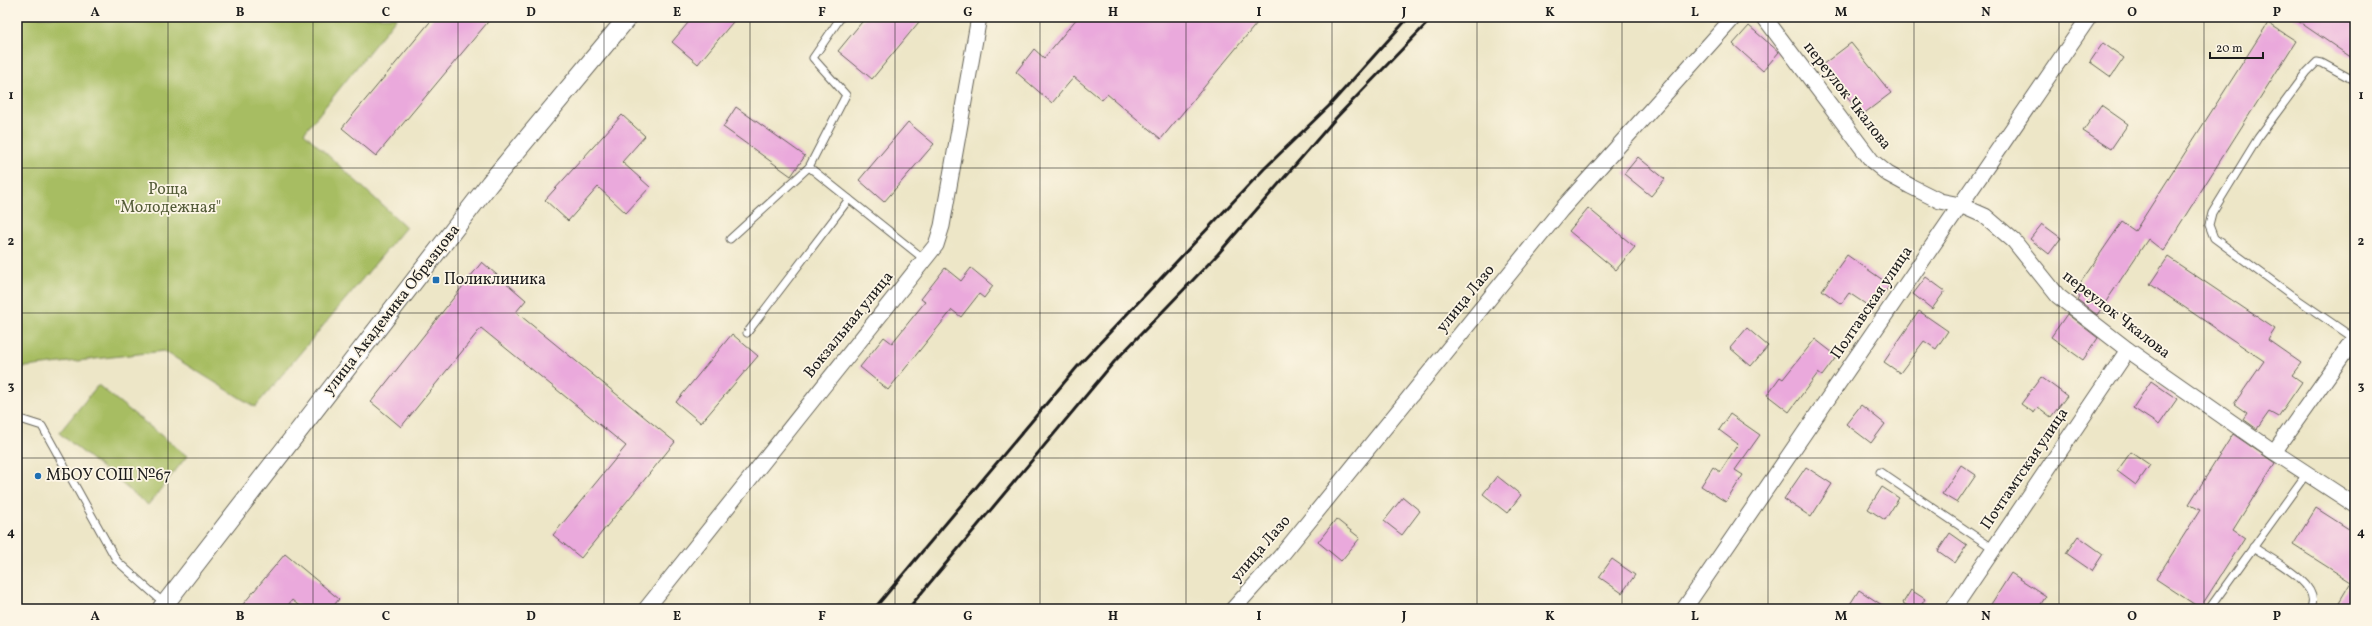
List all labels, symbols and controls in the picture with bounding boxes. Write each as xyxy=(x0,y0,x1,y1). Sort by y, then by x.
text: A xyxy=(90,4,100,22)
text: B xyxy=(236,4,245,22)
text: C xyxy=(382,4,390,22)
text: D xyxy=(526,4,536,22)
text: E xyxy=(673,4,681,22)
text: F xyxy=(818,4,826,22)
text: G xyxy=(963,4,973,22)
text: H xyxy=(1108,4,1118,22)
text: I xyxy=(1257,4,1262,22)
text: J xyxy=(1401,4,1407,22)
text: K xyxy=(1545,4,1555,22)
text: L xyxy=(1691,4,1699,22)
text: M xyxy=(1835,4,1848,22)
text: N xyxy=(1981,4,1991,22)
text: O xyxy=(2127,4,2137,22)
text: P xyxy=(2273,4,2281,22)
scale bar xyxy=(2210,34,2263,60)
street label: переулок Чкалова xyxy=(1798,37,1896,155)
text: 20 m xyxy=(2216,41,2243,57)
text: 1 xyxy=(8,87,14,105)
text: 1 xyxy=(2358,87,2364,105)
park label: Роща "Молодежная" xyxy=(115,179,221,219)
street label: улица Академика Образцова xyxy=(318,220,466,400)
text: 2 xyxy=(8,233,15,251)
text: 2 xyxy=(2358,233,2365,251)
street label: Полтавская улица xyxy=(1826,242,1918,364)
street label: улица Лазо xyxy=(1432,260,1500,338)
street label: переулок Чкалова xyxy=(2057,266,2175,364)
street label: Вокзальная улица xyxy=(799,267,899,383)
place label: Поликлиника xyxy=(444,269,546,291)
marker: Поликлиника xyxy=(431,275,441,285)
text: 3 xyxy=(8,378,15,396)
text: 3 xyxy=(2358,378,2365,396)
street label: Почтамтская улица xyxy=(1976,404,2074,534)
place label: МБОУ СОШ №67 xyxy=(46,465,172,487)
marker: МБОУ СОШ №67 xyxy=(33,471,43,481)
street label: улица Лазо xyxy=(1226,511,1296,587)
text: 4 xyxy=(7,524,15,542)
text: 4 xyxy=(2357,524,2365,542)
text: A xyxy=(90,608,100,626)
text: B xyxy=(236,608,245,626)
text: C xyxy=(382,608,390,626)
text: D xyxy=(526,608,536,626)
text: E xyxy=(673,608,681,626)
text: F xyxy=(818,608,826,626)
text: G xyxy=(963,608,973,626)
text: H xyxy=(1108,608,1118,626)
text: I xyxy=(1257,608,1262,626)
text: J xyxy=(1401,608,1407,626)
text: K xyxy=(1545,608,1555,626)
text: L xyxy=(1691,608,1699,626)
text: M xyxy=(1835,608,1848,626)
text: N xyxy=(1981,608,1991,626)
text: O xyxy=(2127,608,2137,626)
text: P xyxy=(2273,608,2281,626)

